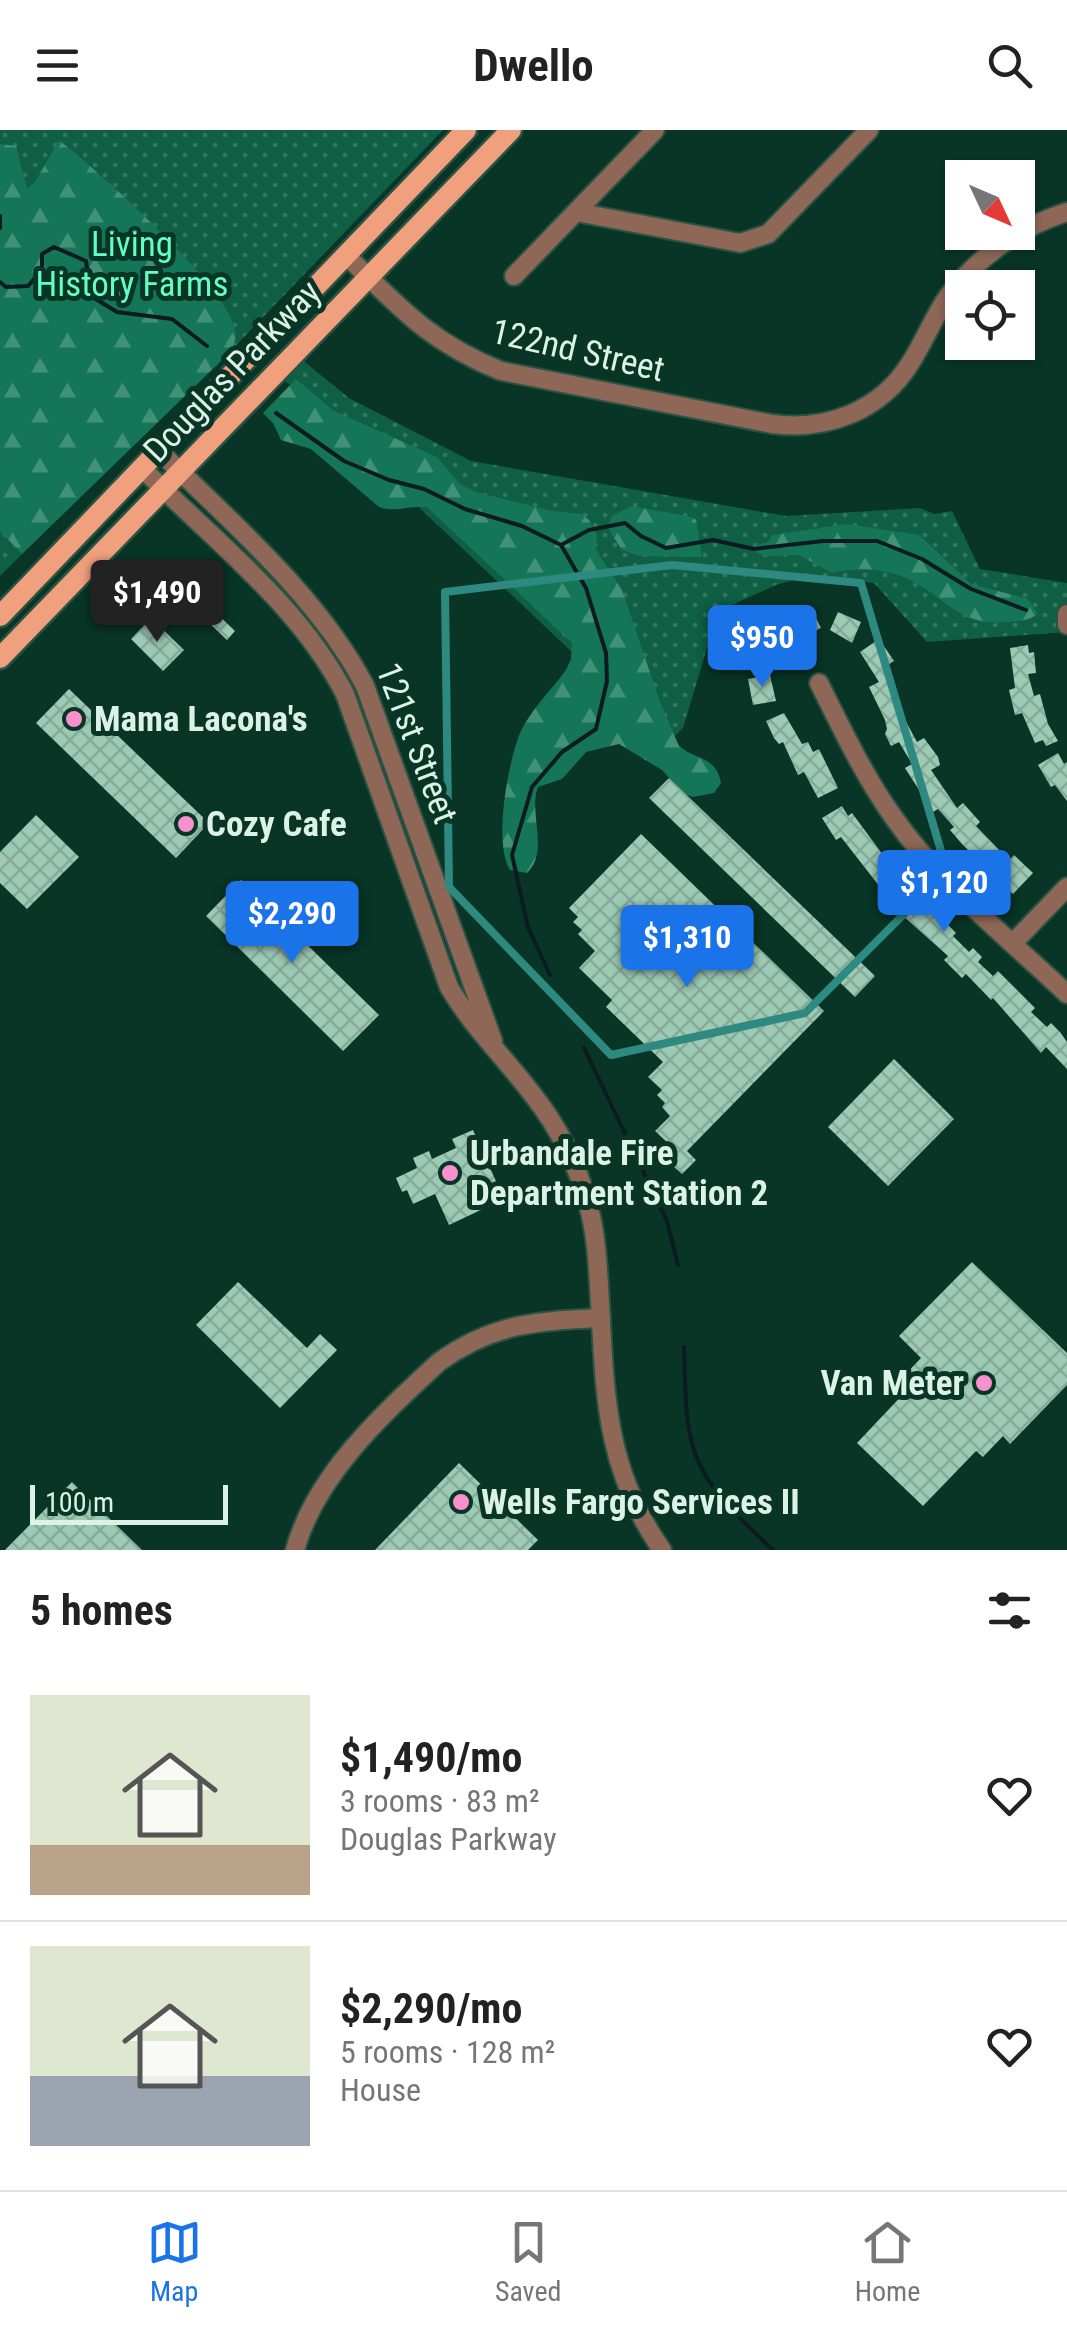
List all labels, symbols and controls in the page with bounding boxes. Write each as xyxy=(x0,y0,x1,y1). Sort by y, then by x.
icon: menu xyxy=(30,38,85,93)
icon: search xyxy=(982,38,1037,93)
text: Dwello xyxy=(473,39,594,92)
north arrow xyxy=(945,160,1035,250)
map controls xyxy=(945,160,1035,360)
park label: Living History Farms xyxy=(36,224,228,305)
button: locate xyxy=(945,270,1035,360)
street label: Douglas Parkway xyxy=(135,272,329,471)
street label: 122nd Street xyxy=(487,311,668,390)
pin: $1,490 xyxy=(76,560,238,645)
text: $1,490 xyxy=(113,573,201,611)
pin: $950 xyxy=(703,605,821,690)
text: $950 xyxy=(730,618,794,656)
street label: 121st Street xyxy=(367,657,466,829)
place label: Mama Lacona's xyxy=(94,699,308,740)
marker: Mama Lacona's xyxy=(63,708,85,730)
place label: Cozy Cafe xyxy=(206,804,347,845)
marker: Cozy Cafe xyxy=(175,813,197,835)
pin: $1,120 xyxy=(863,850,1025,935)
text: $1,120 xyxy=(900,863,988,901)
pin: $2,290 xyxy=(211,881,373,966)
text: $2,290 xyxy=(248,894,336,932)
pin: $1,310 xyxy=(606,905,768,990)
text: $1,310 xyxy=(643,918,731,956)
place label: Urbandale Fire Department Station 2 xyxy=(470,1133,768,1214)
marker: Urbandale Fire Department Station 2 xyxy=(439,1162,461,1184)
place label: Van Meter xyxy=(820,1363,964,1404)
marker: Van Meter xyxy=(973,1372,995,1394)
scale bar xyxy=(30,1480,228,1524)
place label: Wells Fargo Services II xyxy=(481,1482,800,1523)
text: 100 m xyxy=(45,1486,114,1519)
marker: Wells Fargo Services II xyxy=(450,1491,472,1513)
icon: filters xyxy=(982,1583,1037,1638)
text: 5 homes xyxy=(30,1586,173,1635)
text: $1,490/mo xyxy=(340,1733,522,1782)
icon: home xyxy=(110,1735,230,1855)
icon: heart xyxy=(982,1768,1037,1823)
text: 3 rooms · 83 m² xyxy=(340,1782,539,1820)
text: Douglas Parkway xyxy=(340,1820,556,1858)
text: $2,290/mo xyxy=(340,1984,522,2033)
icon: home xyxy=(110,1986,230,2106)
icon: heart xyxy=(982,2019,1037,2074)
text: 5 rooms · 128 m² xyxy=(340,2033,555,2071)
text: House xyxy=(340,2071,421,2109)
tab: Map xyxy=(147,2215,202,2308)
tab: Saved xyxy=(495,2215,561,2308)
tab: Home xyxy=(855,2215,920,2308)

